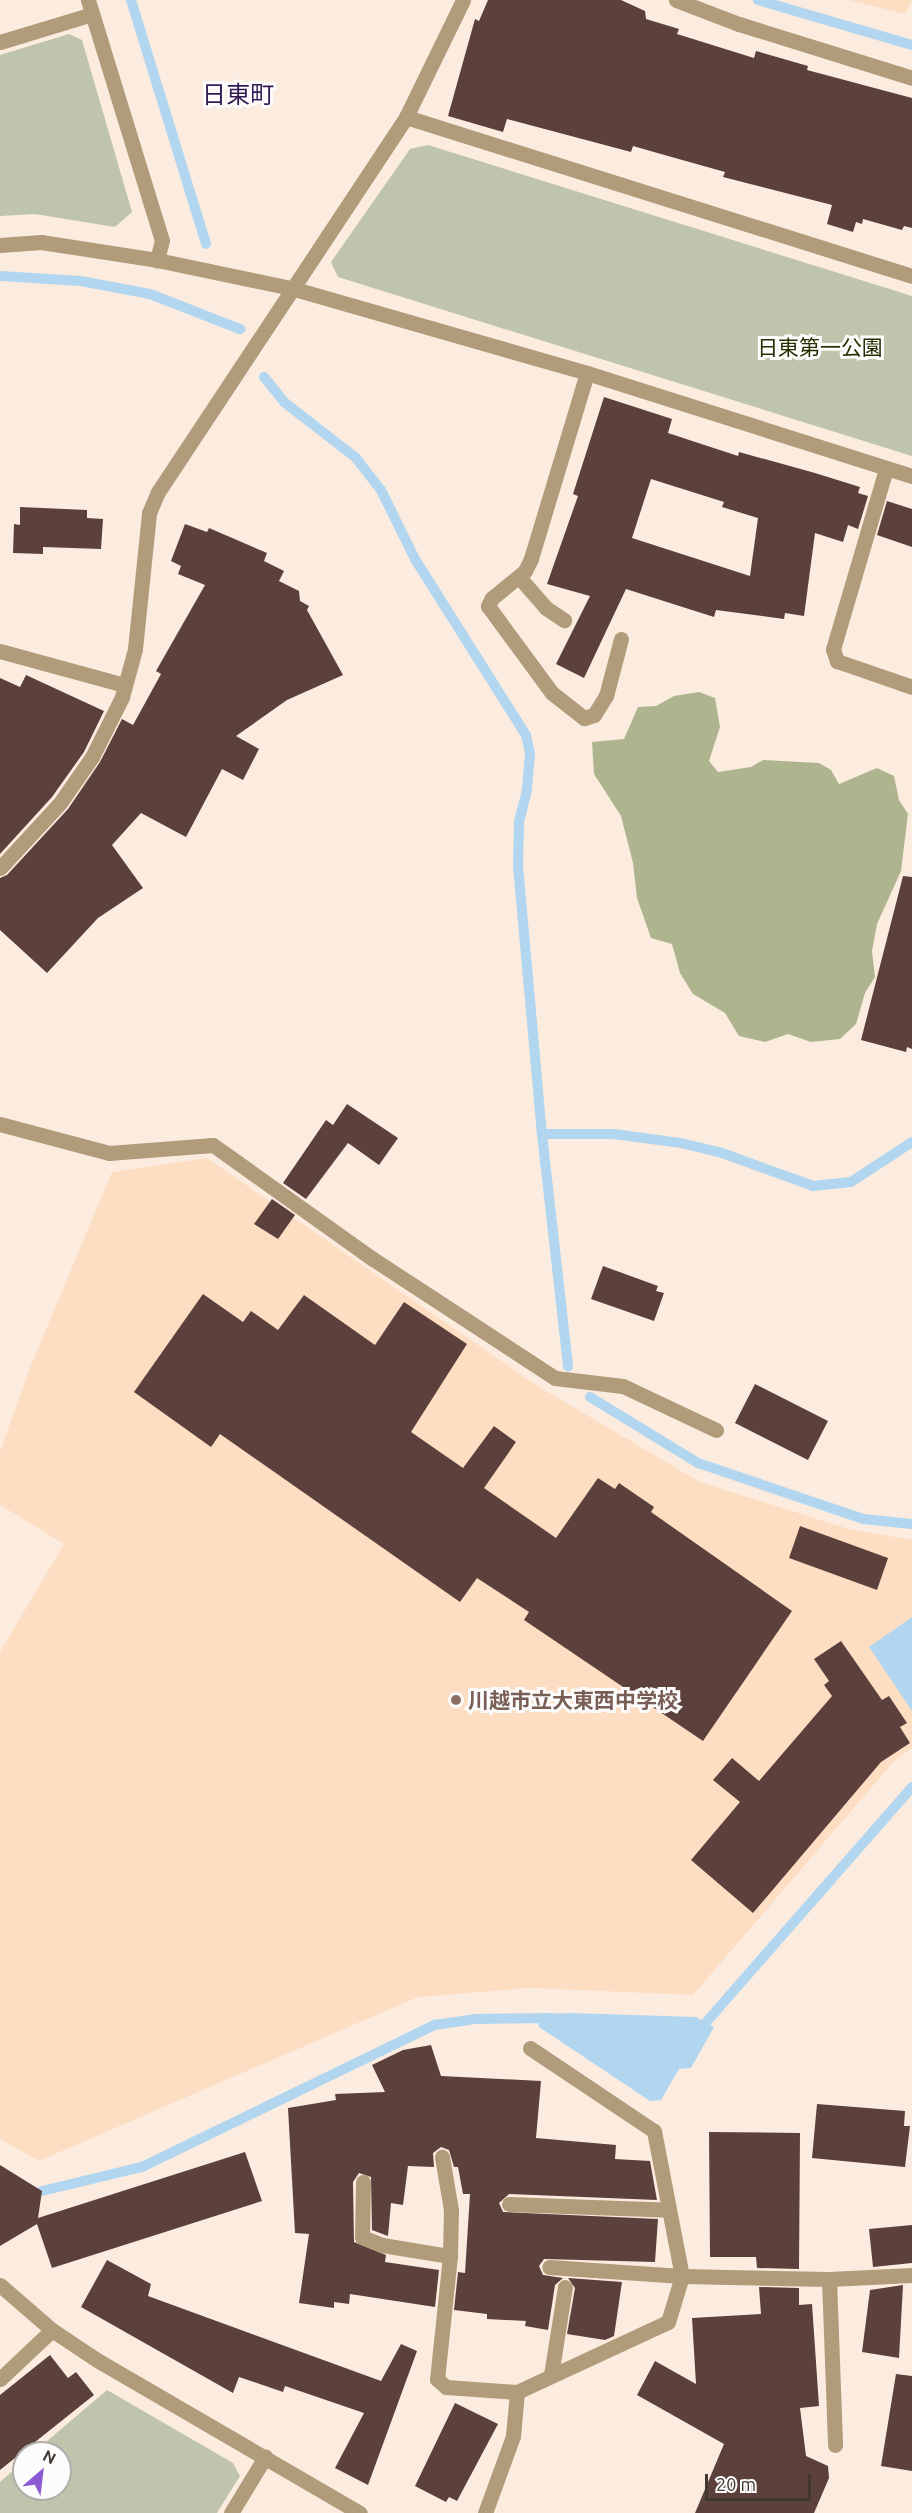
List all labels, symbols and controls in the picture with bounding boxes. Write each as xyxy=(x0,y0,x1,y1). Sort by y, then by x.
district label: 日東町 xyxy=(202,81,274,109)
park label: 日東第一公園 xyxy=(757,334,883,360)
place label: 川越市立大東西中学校 xyxy=(468,1687,678,1713)
marker: 川越市立大東西中学校 xyxy=(449,1693,463,1707)
north arrow xyxy=(12,2441,72,2501)
text: N xyxy=(40,2446,59,2468)
scale bar xyxy=(708,2462,814,2500)
text: 20 m xyxy=(716,2474,756,2494)

